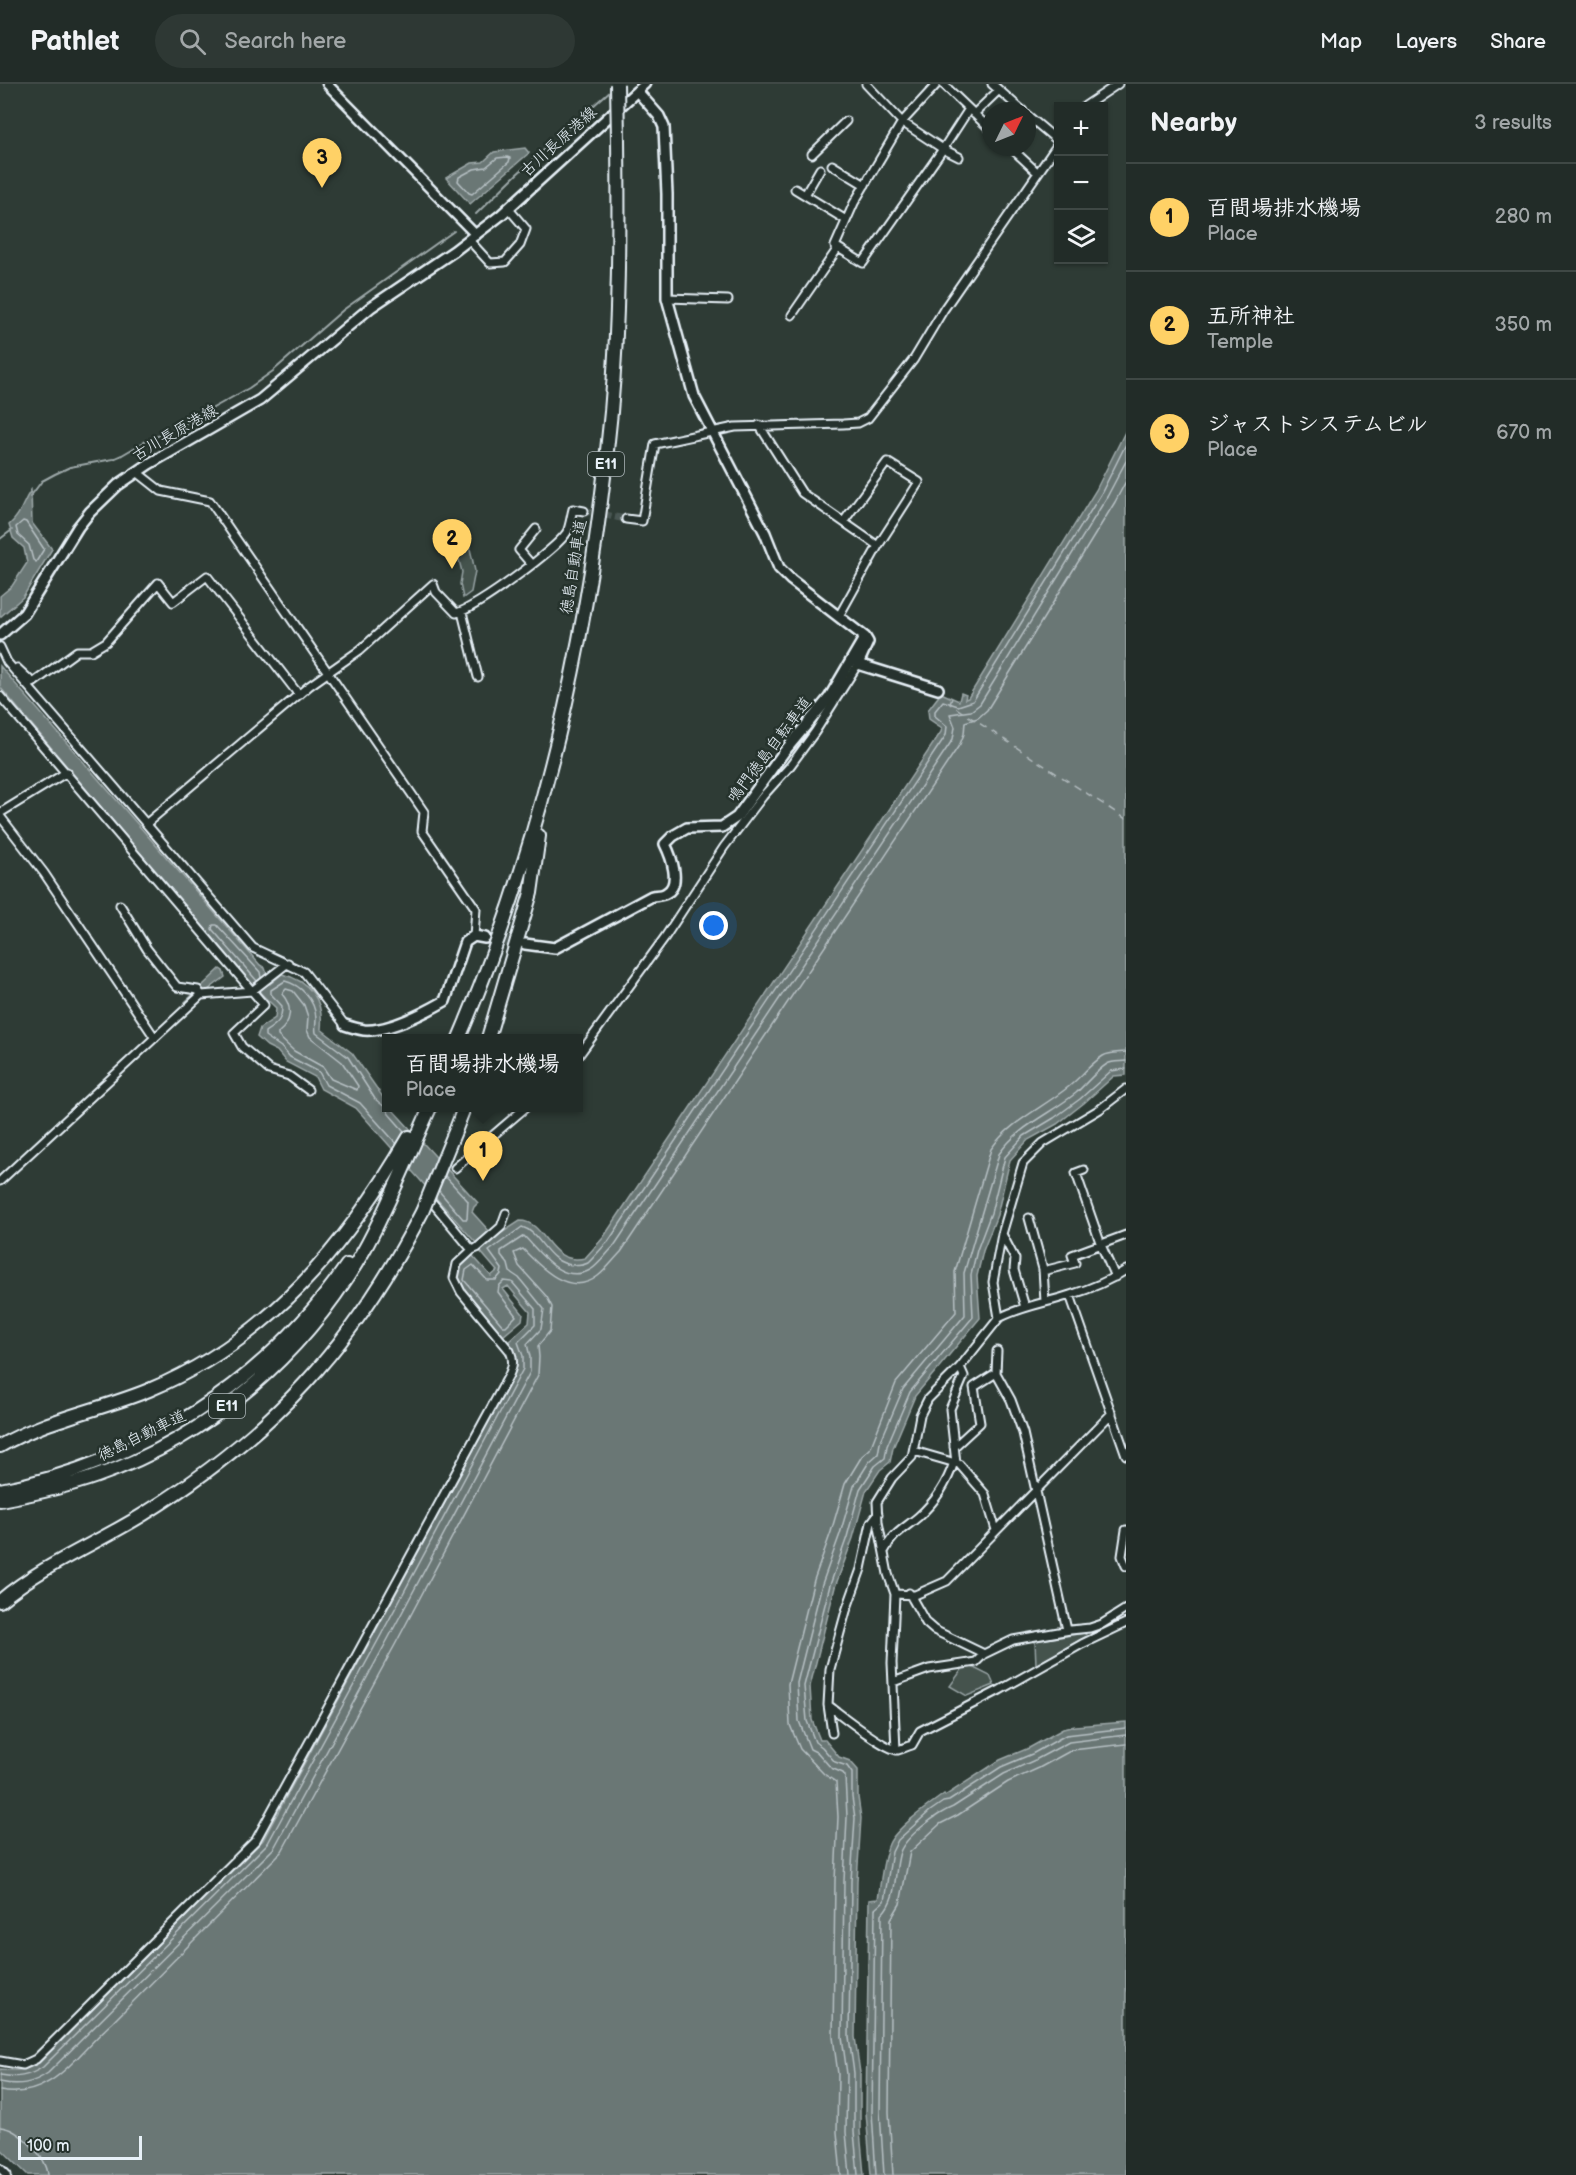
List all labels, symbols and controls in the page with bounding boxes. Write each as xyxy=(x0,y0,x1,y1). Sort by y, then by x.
search box xyxy=(155,14,575,68)
text: Pathlet xyxy=(30,25,119,58)
icon: search xyxy=(176,25,209,58)
text: Search here xyxy=(224,28,346,55)
text: Map xyxy=(1320,29,1362,54)
text: Layers xyxy=(1395,29,1457,54)
text: Share xyxy=(1490,29,1546,54)
north arrow xyxy=(982,102,1036,156)
map controls xyxy=(1054,102,1108,264)
button: + xyxy=(1054,102,1108,156)
street label: 古川長原港線 xyxy=(517,103,601,181)
text: Nearby xyxy=(1150,108,1237,139)
text: 3 results xyxy=(1474,111,1552,135)
pin: 3 xyxy=(302,138,342,188)
button: − xyxy=(1054,156,1108,210)
text: 百間場排水機場 xyxy=(1207,195,1361,222)
text: 1 xyxy=(1165,205,1174,229)
text: 280 m xyxy=(1495,205,1552,229)
button: layers xyxy=(1054,210,1108,264)
text: Place xyxy=(1207,222,1258,246)
text: 五所神社 xyxy=(1207,303,1295,330)
text: 2 xyxy=(1164,313,1175,337)
text: 350 m xyxy=(1495,313,1552,337)
text: Temple xyxy=(1207,330,1273,354)
street label: 古川長原港線 xyxy=(129,401,221,465)
text: ジャストシステムビル xyxy=(1207,411,1428,438)
text: 3 xyxy=(1164,421,1175,445)
text: 670 m xyxy=(1496,421,1552,445)
text: Place xyxy=(1207,438,1258,462)
road number: E11 xyxy=(588,452,624,476)
street label: 徳島自動車道 xyxy=(557,518,591,616)
pin: 2 xyxy=(432,520,472,569)
street label: 鳴門徳島自転車道 xyxy=(724,693,816,807)
your location xyxy=(699,911,728,940)
popup xyxy=(382,1034,583,1112)
text: 百間場排水機場 xyxy=(405,1051,560,1078)
text: Place xyxy=(405,1078,456,1102)
pin: 1 xyxy=(464,1132,502,1181)
road number: E11 xyxy=(209,1394,245,1418)
street label: 徳島自動車道 xyxy=(95,1406,189,1466)
scale bar xyxy=(18,2133,142,2160)
text: 100 m xyxy=(27,2137,70,2156)

